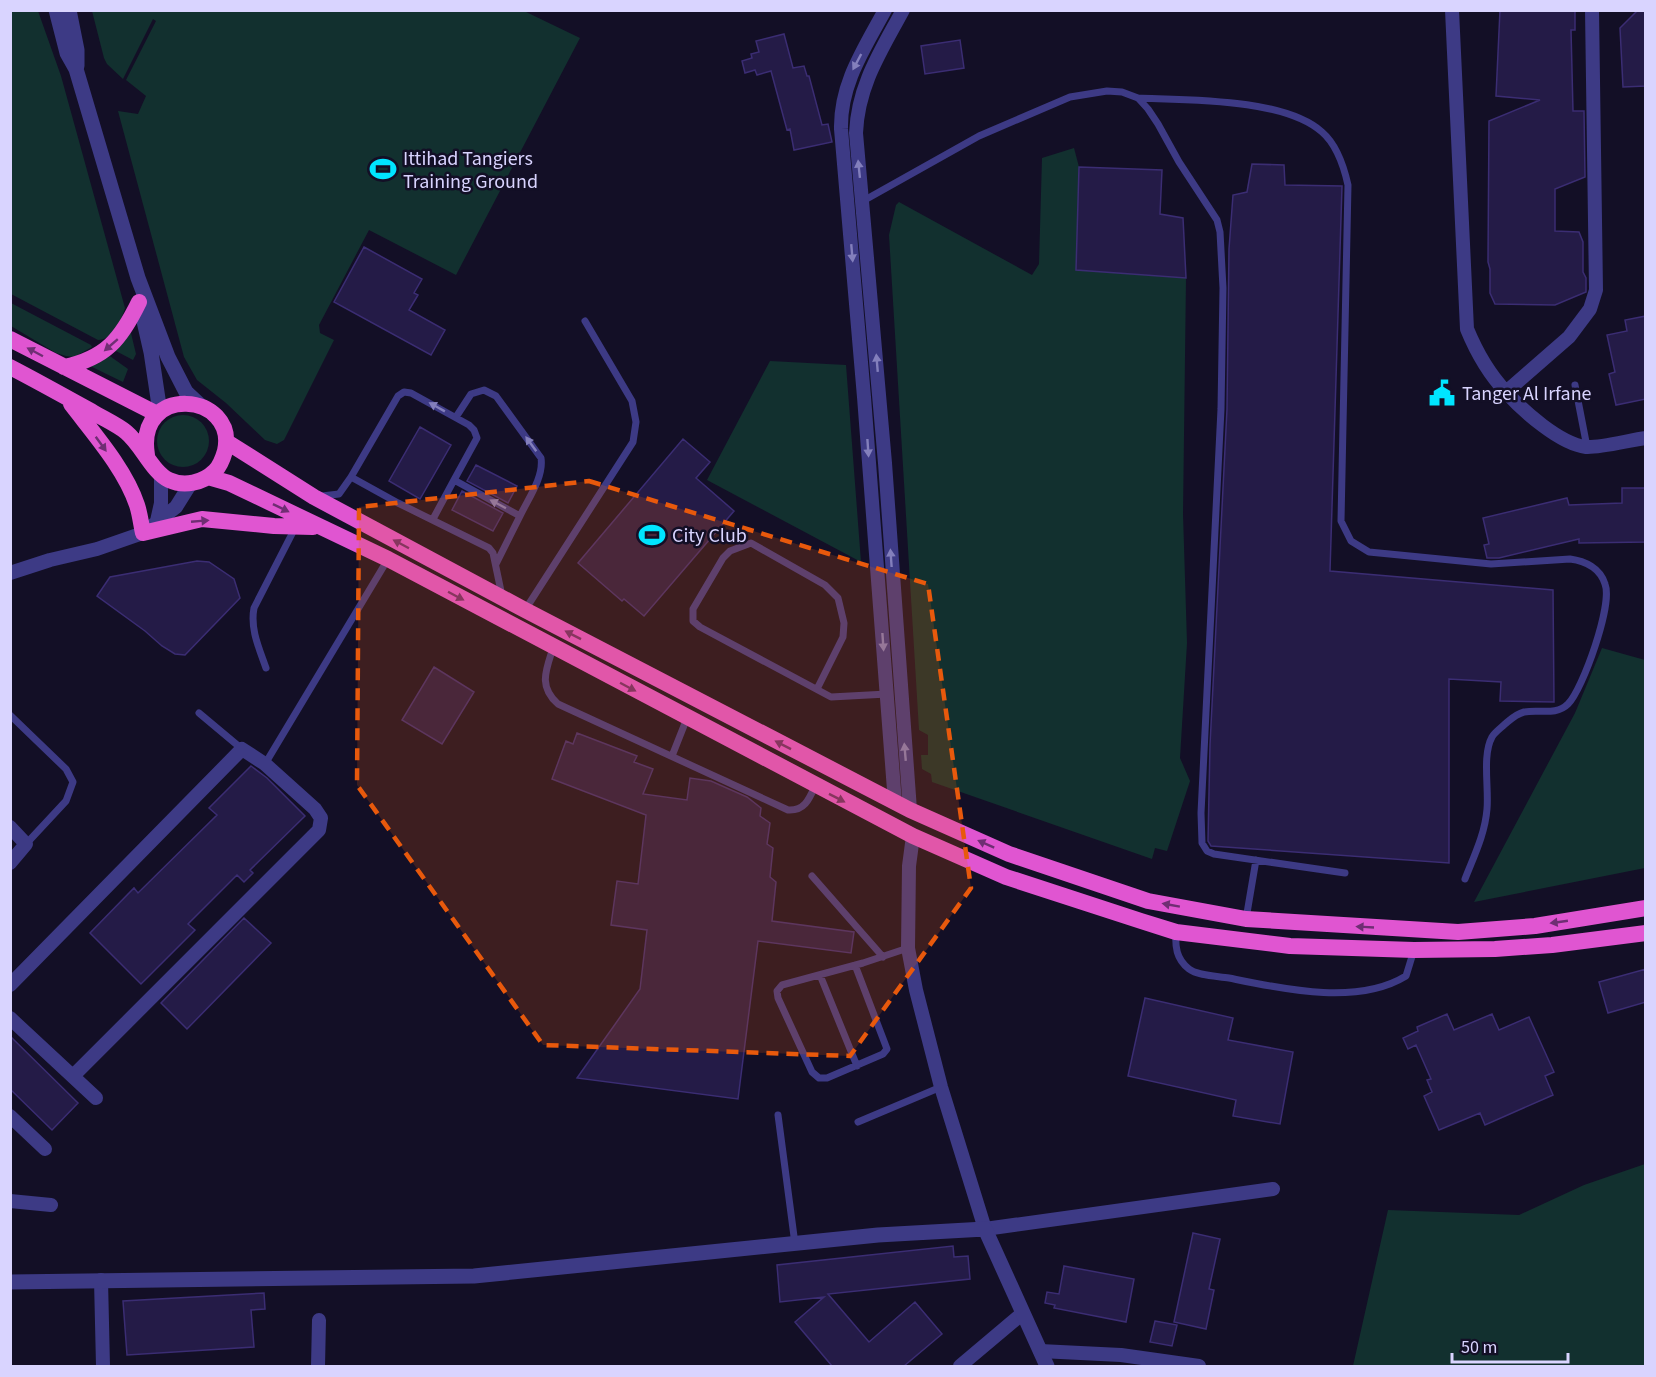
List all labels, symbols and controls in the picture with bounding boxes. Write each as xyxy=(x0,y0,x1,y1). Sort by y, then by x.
one-way arrow xyxy=(852,54,862,71)
place label: Ittihad Tangiers Training Ground xyxy=(403,145,538,196)
sports icon: Ittihad Tangiers Training Ground xyxy=(368,154,398,184)
one-way arrow xyxy=(854,159,864,178)
one-way arrow xyxy=(847,244,857,263)
one-way arrow xyxy=(104,338,119,351)
one-way arrow xyxy=(26,347,43,357)
one-way arrow xyxy=(872,354,882,373)
public building icon: Tanger Al Irfane xyxy=(1427,378,1457,408)
place label: Tanger Al Irfane xyxy=(1462,380,1592,408)
one-way arrow xyxy=(428,402,445,412)
one-way arrow xyxy=(95,435,107,451)
one-way arrow xyxy=(525,437,537,453)
one-way arrow xyxy=(863,438,873,457)
one-way arrow xyxy=(489,499,506,509)
one-way arrow xyxy=(273,504,290,513)
one-way arrow xyxy=(190,516,209,526)
sports icon: City Club xyxy=(637,520,667,550)
place label: City Club xyxy=(672,522,747,550)
one-way arrow xyxy=(392,539,410,549)
one-way arrow xyxy=(887,548,896,567)
one-way arrow xyxy=(447,591,464,601)
one-way arrow xyxy=(564,630,581,640)
one-way arrow xyxy=(879,633,888,652)
one-way arrow xyxy=(620,682,637,692)
one-way arrow xyxy=(775,740,792,749)
one-way arrow xyxy=(900,743,910,762)
one-way arrow xyxy=(829,793,846,802)
one-way arrow xyxy=(977,839,995,849)
one-way arrow xyxy=(1162,900,1181,909)
one-way arrow xyxy=(1549,918,1568,927)
one-way arrow xyxy=(1355,922,1374,931)
scale bar xyxy=(1452,1326,1568,1364)
text: 50 m xyxy=(1461,1335,1497,1360)

